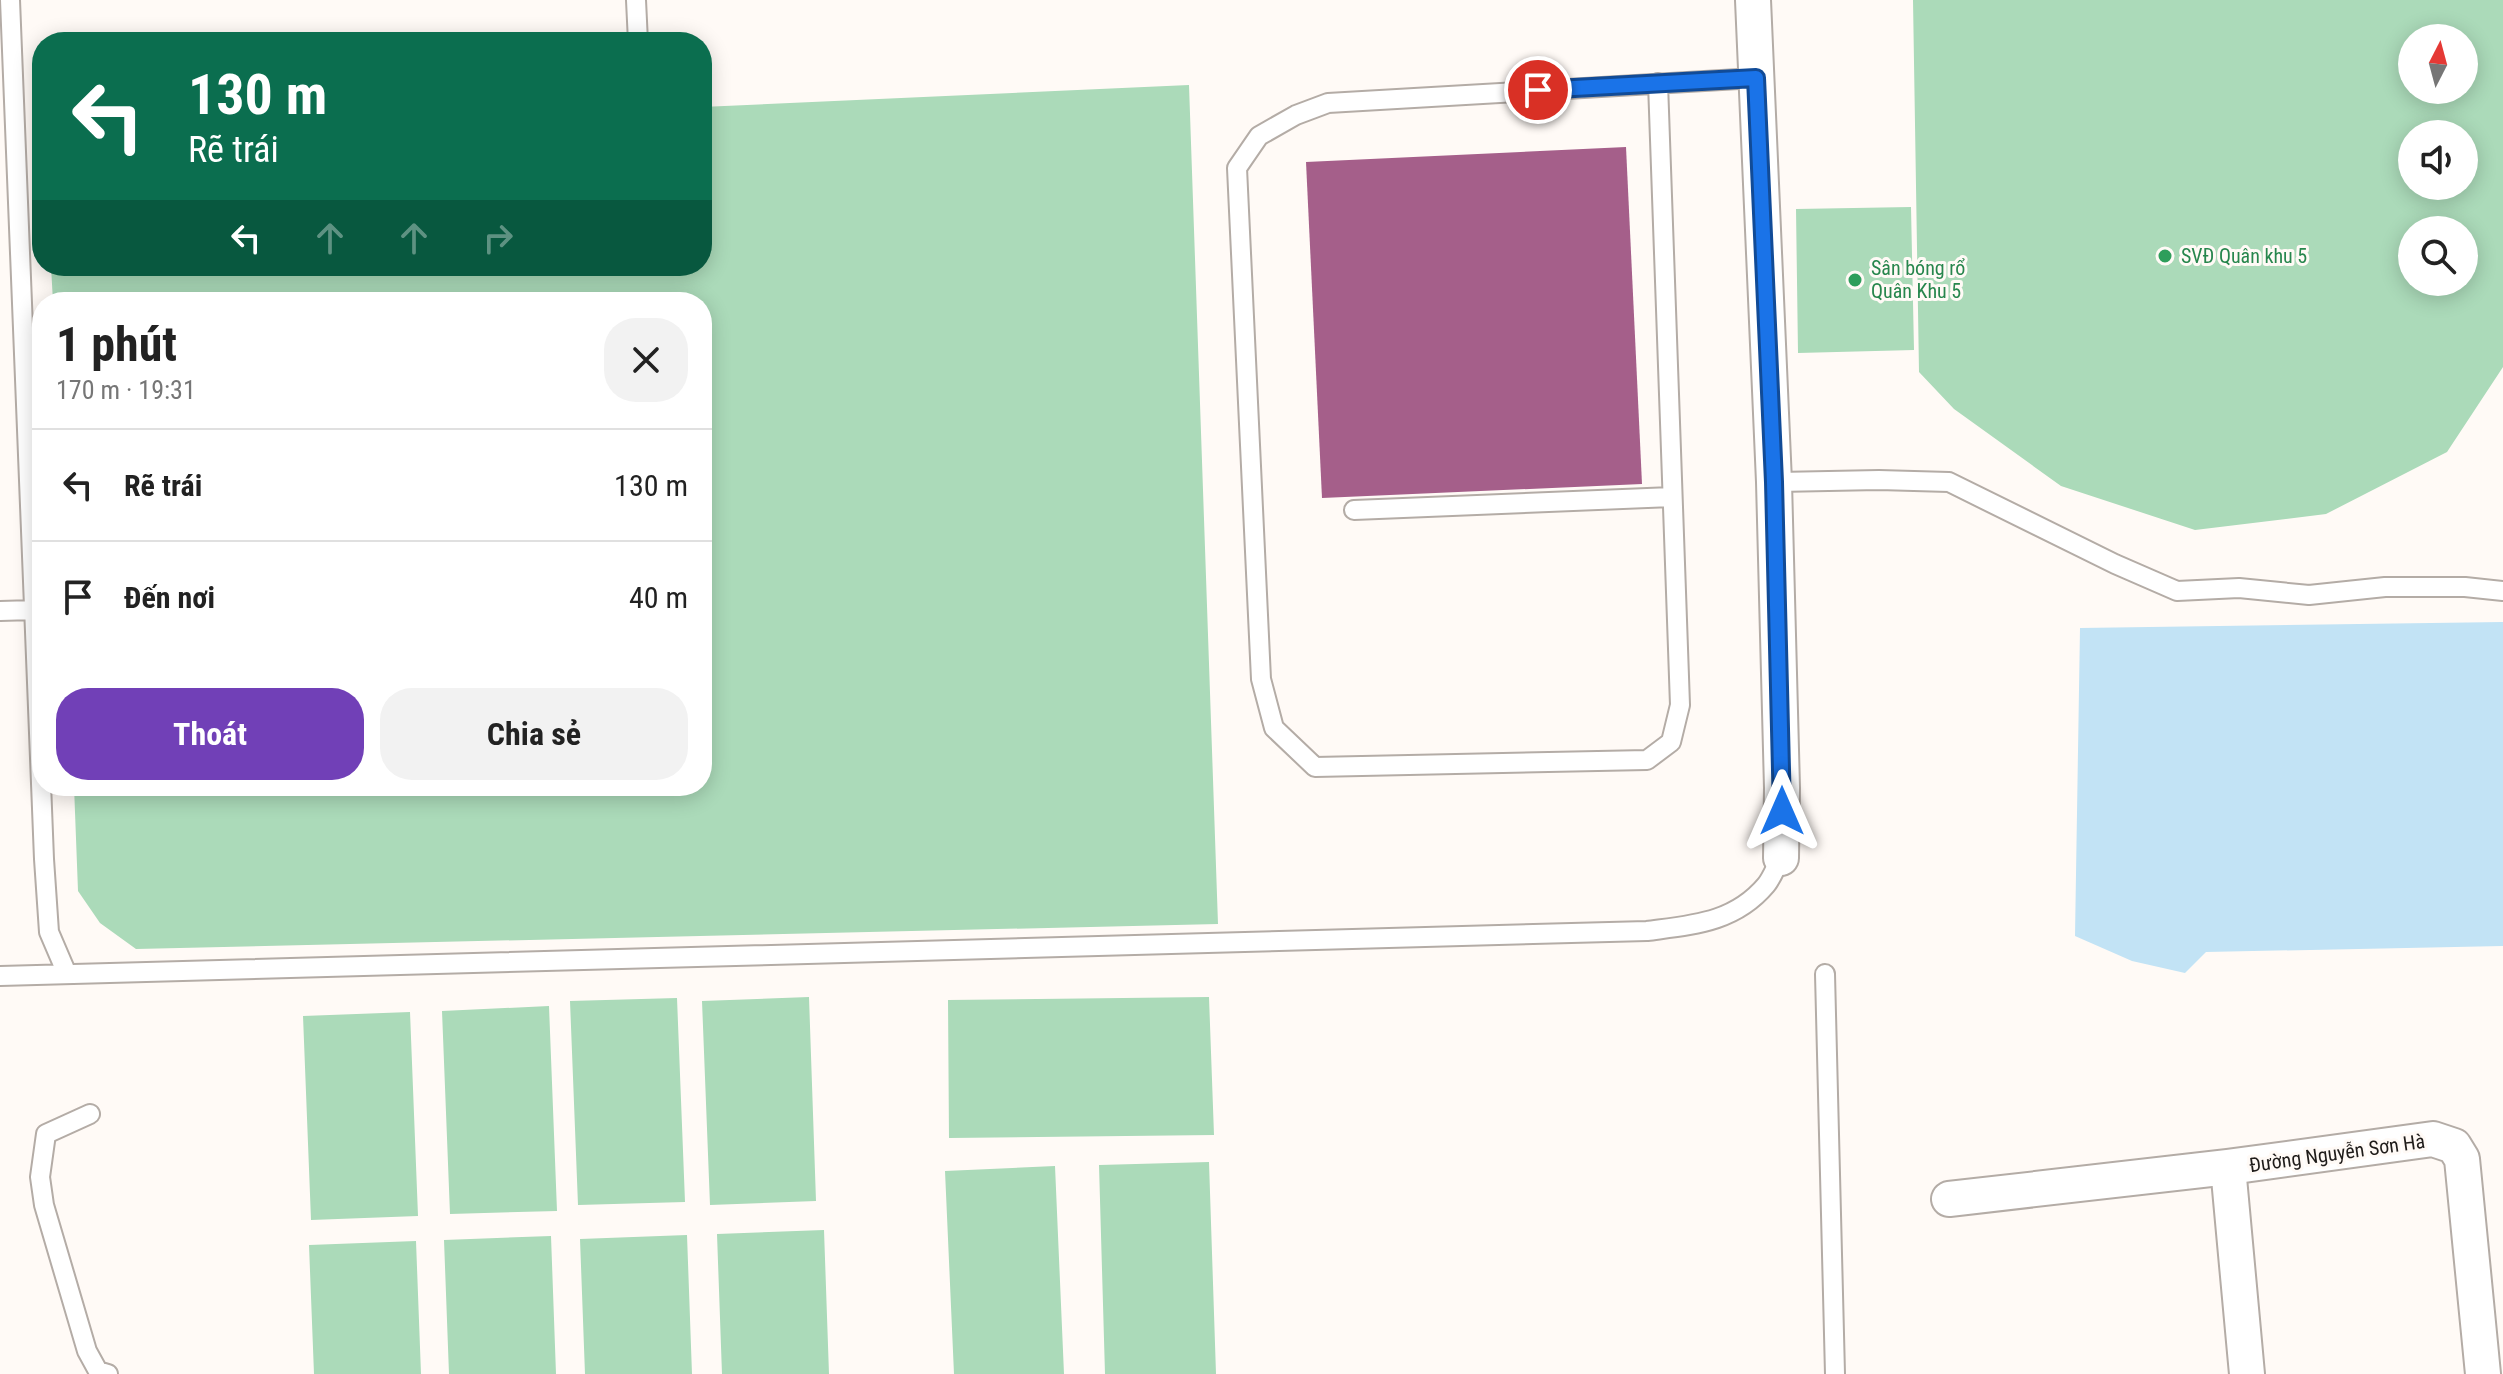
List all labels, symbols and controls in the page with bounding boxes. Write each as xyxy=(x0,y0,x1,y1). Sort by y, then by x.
north arrow xyxy=(2398,24,2478,104)
map controls xyxy=(2398,24,2478,296)
pin xyxy=(1504,56,1572,124)
text: 130 m xyxy=(188,62,327,128)
icon: left xyxy=(56,64,160,168)
icon: arrive xyxy=(1516,68,1560,112)
button: sound xyxy=(2398,120,2478,200)
text: Rẽ trái xyxy=(188,129,279,171)
icon: left xyxy=(224,216,268,260)
icon: ahead xyxy=(308,216,352,260)
icon: ahead xyxy=(392,216,436,260)
icon: right xyxy=(476,216,520,260)
button: search xyxy=(2398,216,2478,296)
place label: SVĐ Quân khu 5 xyxy=(2181,244,2307,268)
marker: SVĐ Quân khu 5 xyxy=(2156,247,2174,265)
place label: Sân bóng rổ Quân Khu 5 xyxy=(1871,256,1965,303)
marker: Sân bóng rổ Quân Khu 5 xyxy=(1846,271,1864,289)
text: 1 phút xyxy=(56,316,177,373)
button: close xyxy=(604,318,688,402)
text: 170 m · 19:31 xyxy=(56,375,196,405)
icon: left xyxy=(56,463,100,507)
text: Rẽ trái xyxy=(124,468,202,503)
text: 130 m xyxy=(614,468,688,503)
icon: arrive xyxy=(56,575,100,619)
text: Đến nơi xyxy=(124,580,215,615)
text: 40 m xyxy=(629,580,688,615)
button: Thoát xyxy=(56,688,364,780)
button: Chia sẻ xyxy=(380,688,688,780)
position arrow xyxy=(1740,769,1824,853)
street label: Đường Nguyễn Sơn Hà xyxy=(2247,1129,2427,1177)

